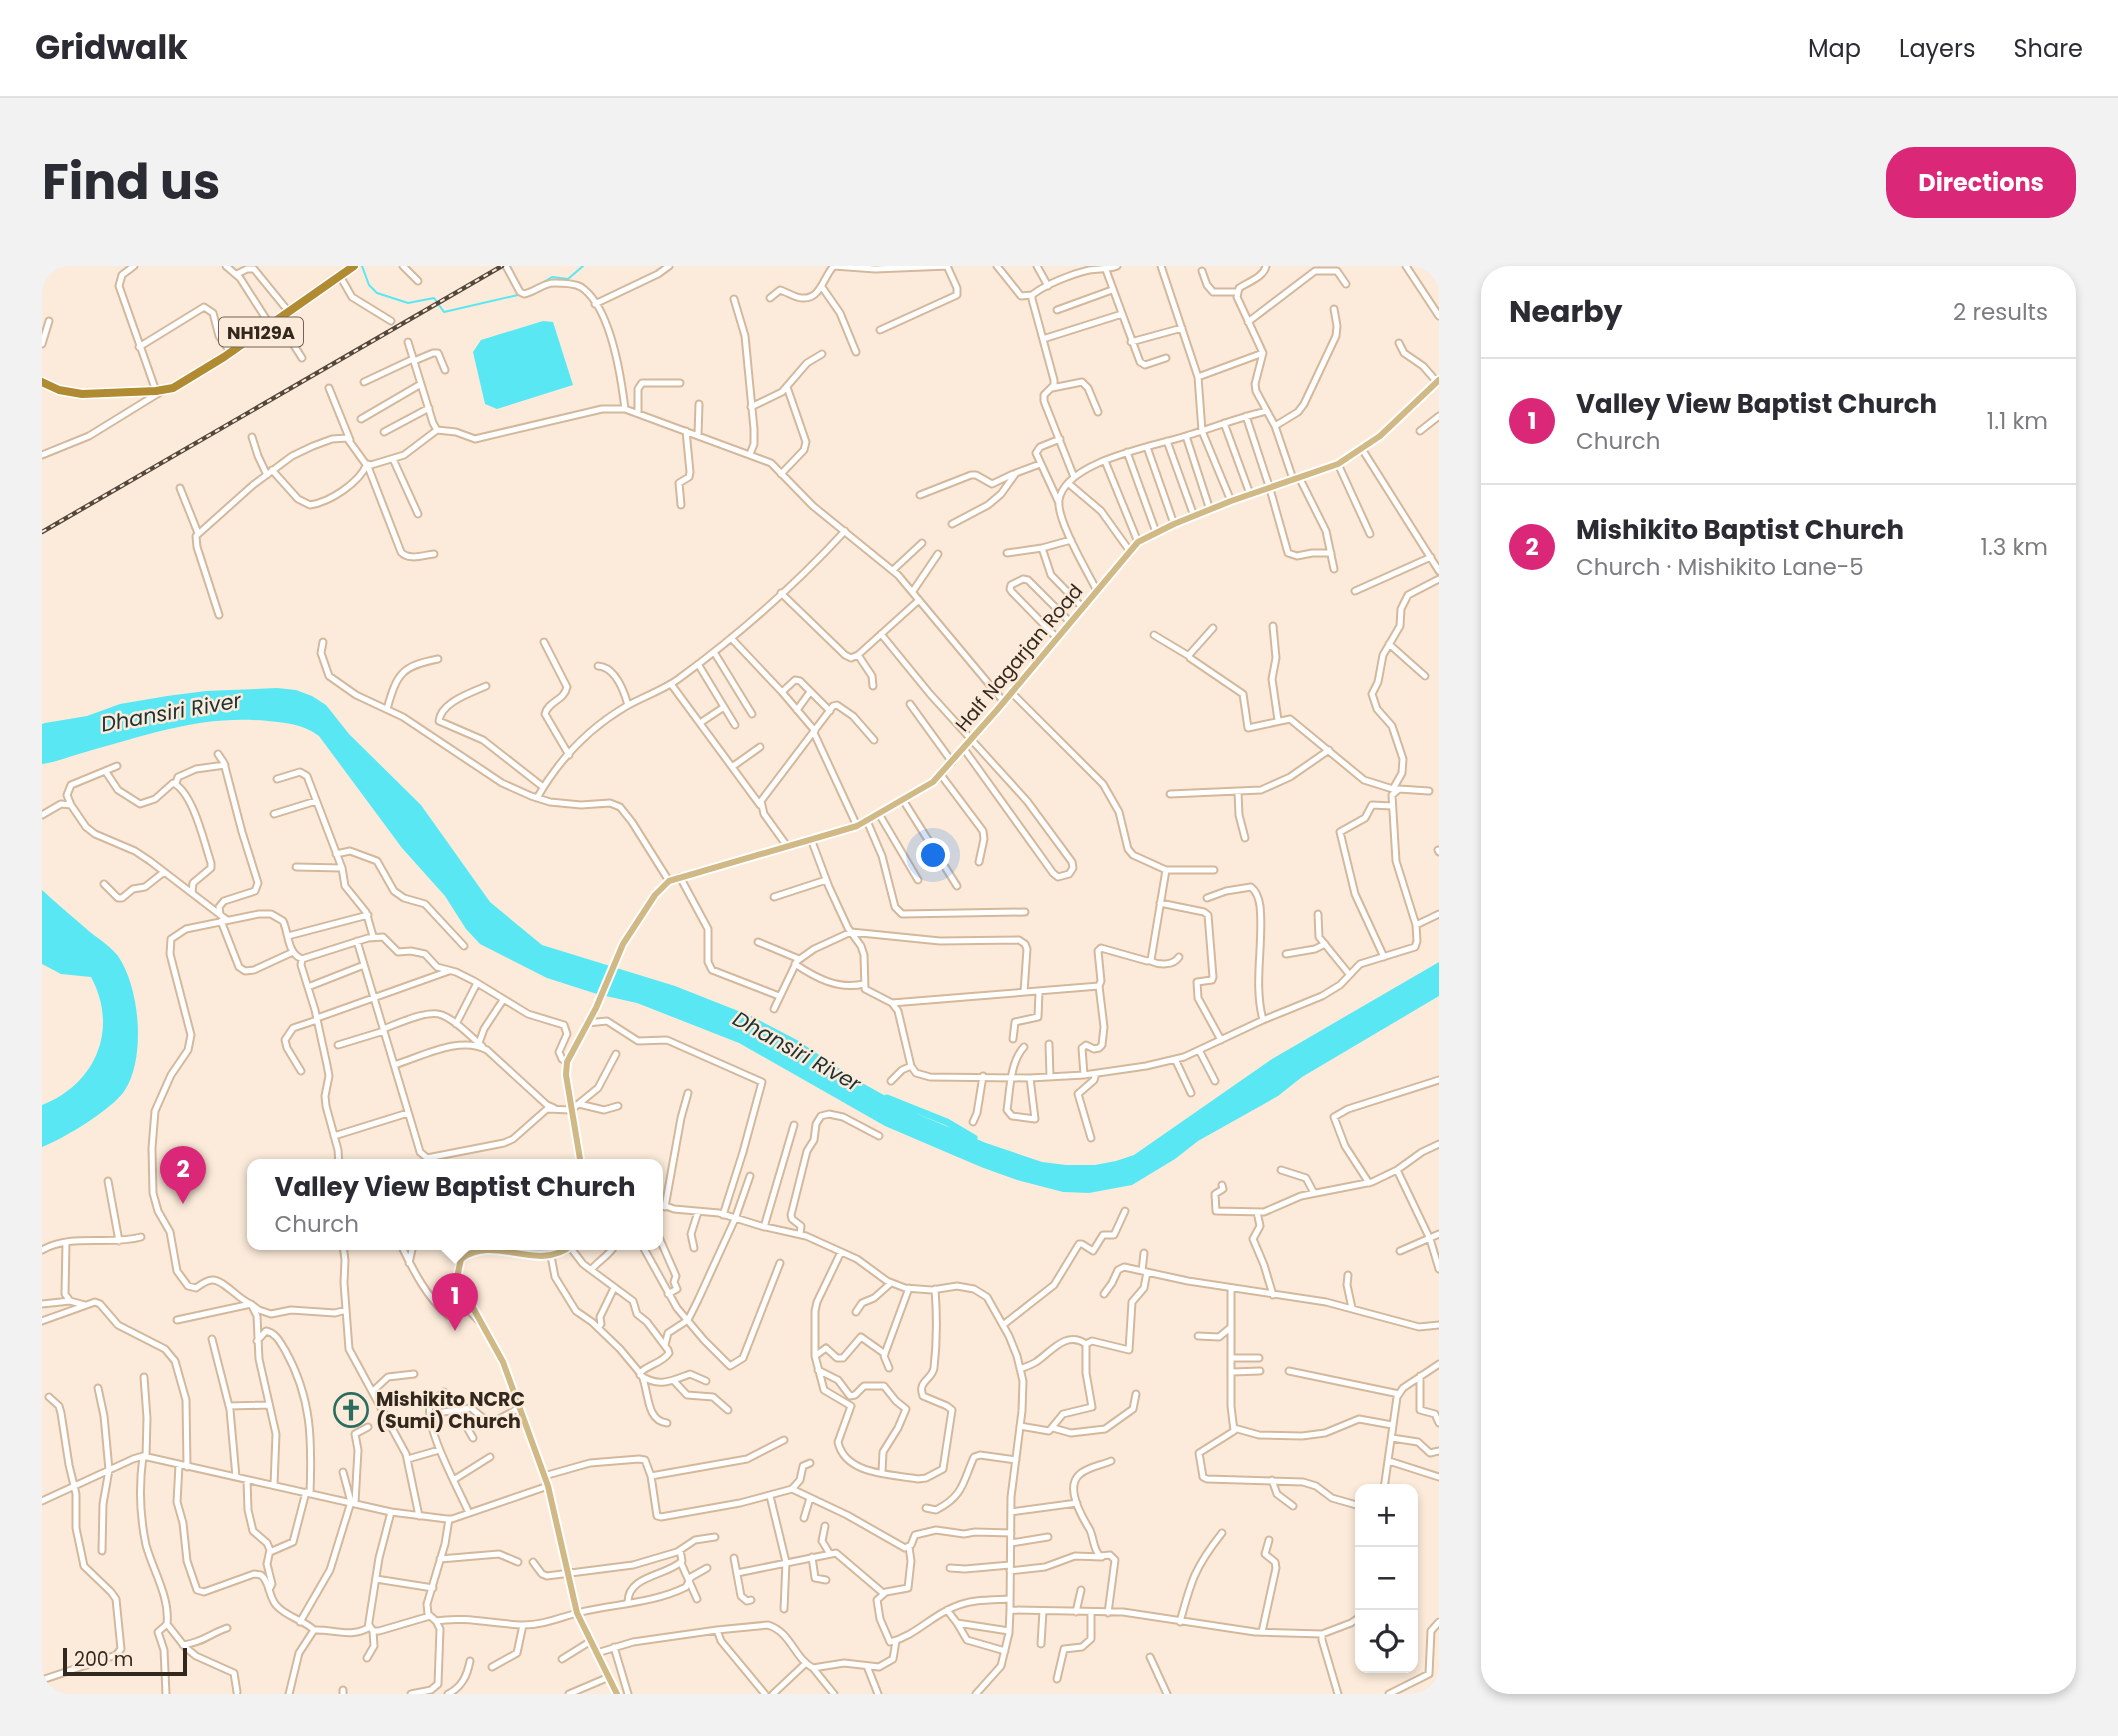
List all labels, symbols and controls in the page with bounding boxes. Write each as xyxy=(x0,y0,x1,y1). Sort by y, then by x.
text: Gridwalk xyxy=(35,24,188,71)
text: Map xyxy=(1808,32,1861,65)
text: Layers xyxy=(1899,32,1975,65)
text: Share xyxy=(2013,32,2083,65)
button: Directions xyxy=(1886,147,2076,218)
text: Find us xyxy=(42,148,220,216)
text: Nearby xyxy=(1509,290,1623,333)
text: 2 results xyxy=(1953,296,2048,328)
road number: NH129A xyxy=(219,318,303,346)
text: Valley View Baptist Church xyxy=(1576,386,1937,422)
text: 1 xyxy=(1528,405,1536,437)
text: 1.1 km xyxy=(1987,405,2048,437)
text: Church xyxy=(1576,425,1660,457)
text: Mishikito Baptist Church xyxy=(1576,512,1904,548)
text: 2 xyxy=(1525,531,1539,563)
text: 1.3 km xyxy=(1981,531,2048,563)
text: Church · Mishikito Lane-5 xyxy=(1576,551,1864,583)
street label: Half Nagarjan Road xyxy=(949,578,1089,738)
water label: Dhansiri River xyxy=(99,685,245,739)
your location xyxy=(916,838,950,872)
water label: Dhansiri River xyxy=(728,1004,867,1099)
pin: 2 xyxy=(160,1146,206,1204)
popup xyxy=(247,1159,663,1250)
text: Valley View Baptist Church xyxy=(274,1169,636,1205)
text: Church xyxy=(274,1208,359,1240)
pin: 1 xyxy=(432,1273,478,1331)
place label: Mishikito NCRC (Sumi) Church xyxy=(376,1386,525,1435)
church icon: Mishikito NCRC (Sumi) Church xyxy=(332,1391,370,1429)
map controls xyxy=(1355,1484,1418,1673)
button: + xyxy=(1355,1484,1418,1547)
button: − xyxy=(1355,1547,1418,1610)
button: locate xyxy=(1355,1610,1418,1673)
scale bar xyxy=(63,1645,187,1677)
text: 200 m xyxy=(74,1646,133,1673)

